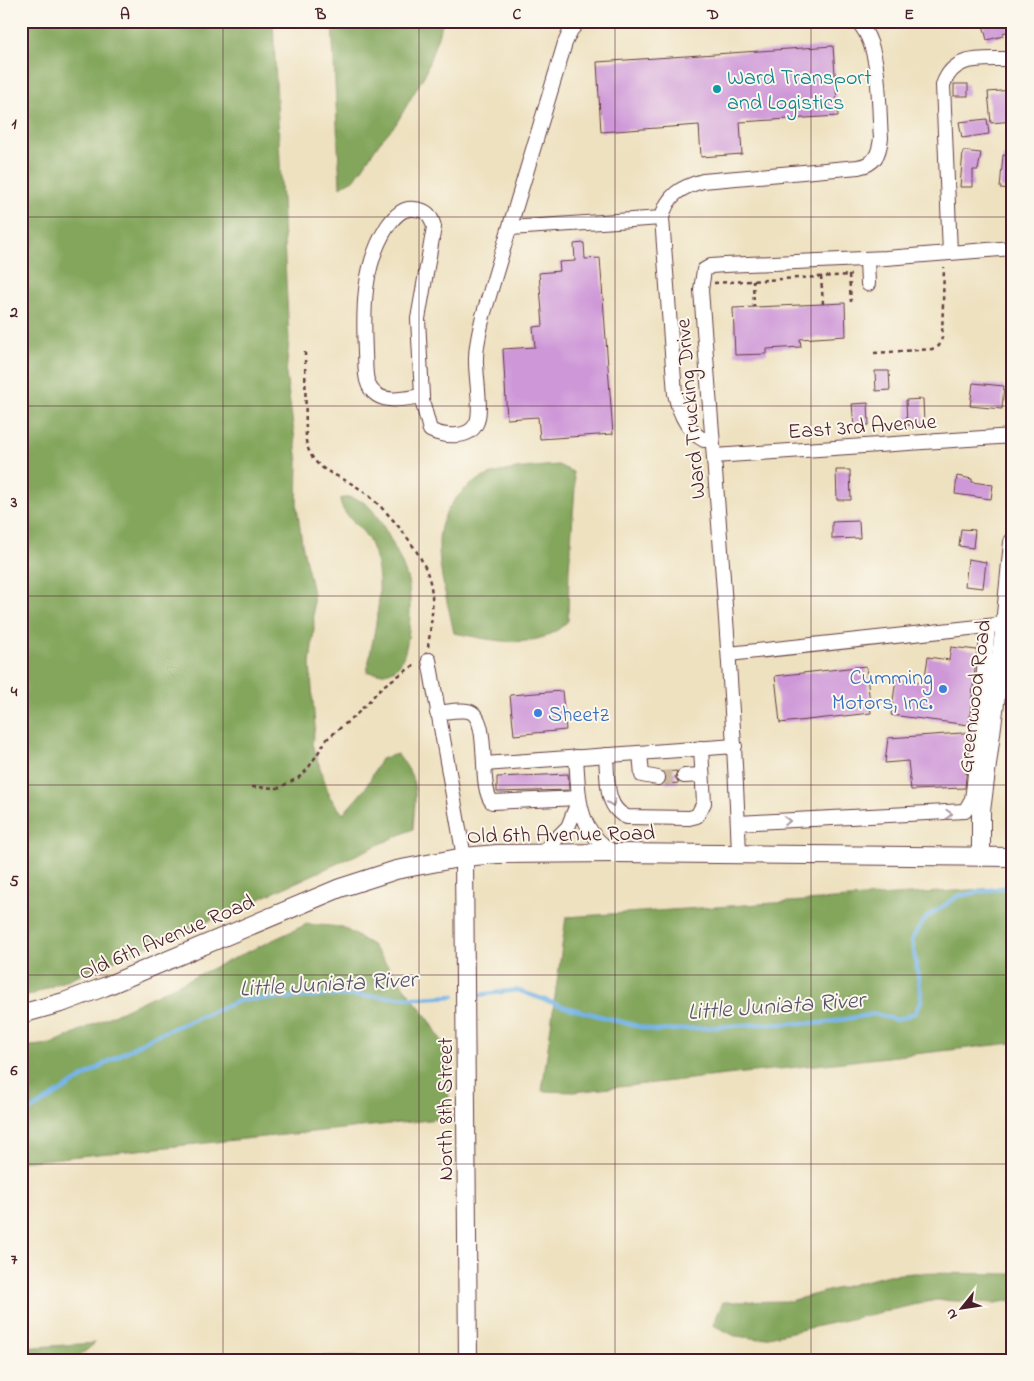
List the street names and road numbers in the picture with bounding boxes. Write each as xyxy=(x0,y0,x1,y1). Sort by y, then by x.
street label: Ward Trucking Drive xyxy=(668,317,717,500)
street label: East 3rd Avenue xyxy=(787,407,938,449)
street label: Greenwood Road xyxy=(951,618,1001,775)
street label: Old 6th Avenue Road xyxy=(467,818,655,854)
street label: Old 6th Avenue Road xyxy=(74,887,260,990)
street label: North 8th Street xyxy=(431,1037,463,1181)

